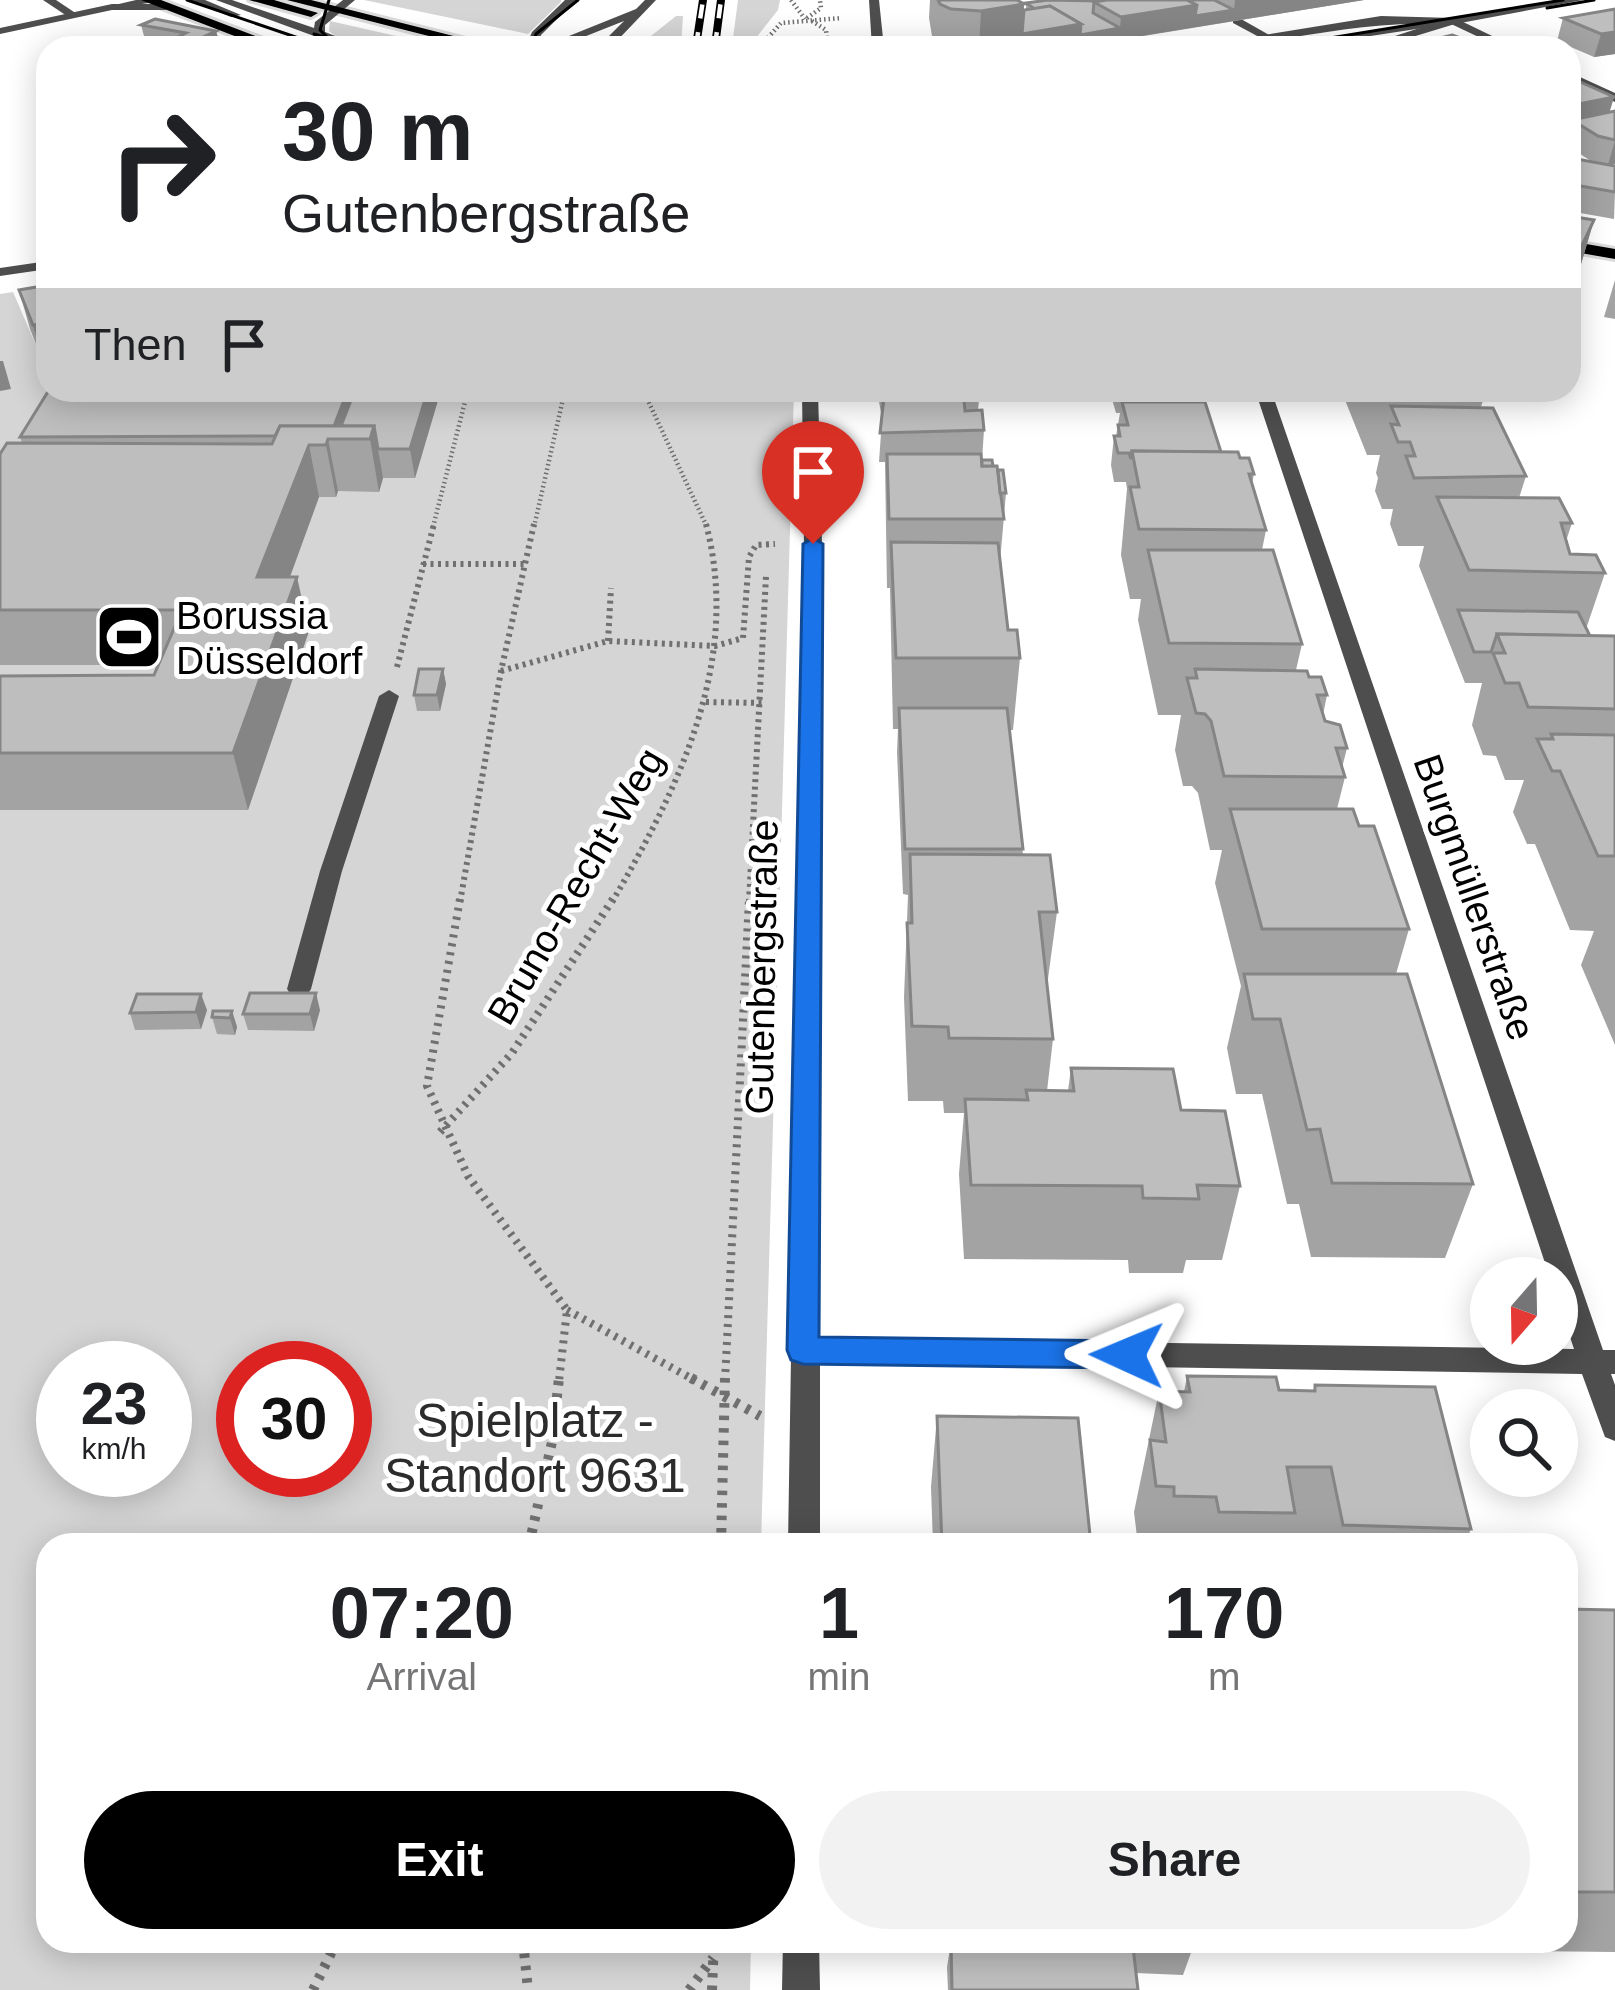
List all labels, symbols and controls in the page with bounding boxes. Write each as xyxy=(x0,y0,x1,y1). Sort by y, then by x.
icon: right xyxy=(84,84,240,240)
text: 30 m xyxy=(282,84,473,178)
text: Gutenbergstraße xyxy=(282,183,690,243)
icon: arrive xyxy=(211,312,277,378)
text: Then xyxy=(84,319,187,370)
pin xyxy=(762,421,864,544)
icon: arrive xyxy=(780,439,846,505)
place label: Borussia Düsseldorf xyxy=(176,594,363,682)
sports icon: Borussia Düsseldorf xyxy=(94,602,164,672)
street label: Bruno-Recht-Weg xyxy=(479,741,672,1032)
street label: Burgmüllerstraße xyxy=(1406,749,1544,1046)
street label: Gutenbergstraße xyxy=(737,819,786,1115)
north arrow xyxy=(1470,1257,1578,1365)
map controls xyxy=(1470,1257,1578,1497)
position arrow xyxy=(1064,1292,1190,1418)
speed limit sign: 30 xyxy=(216,1341,372,1497)
text: 23 xyxy=(81,1370,147,1437)
button: search xyxy=(1470,1389,1578,1497)
park label: Spielplatz - Standort 9631 xyxy=(384,1394,686,1502)
text: km/h xyxy=(81,1432,147,1465)
text: 07:20 xyxy=(330,1573,514,1653)
text: 1 xyxy=(819,1573,859,1653)
text: 170 xyxy=(1164,1573,1284,1653)
text: Arrival xyxy=(367,1655,477,1698)
text: min xyxy=(808,1655,870,1698)
text: m xyxy=(1208,1655,1240,1698)
button: Exit xyxy=(84,1791,795,1929)
button: Share xyxy=(819,1791,1530,1929)

